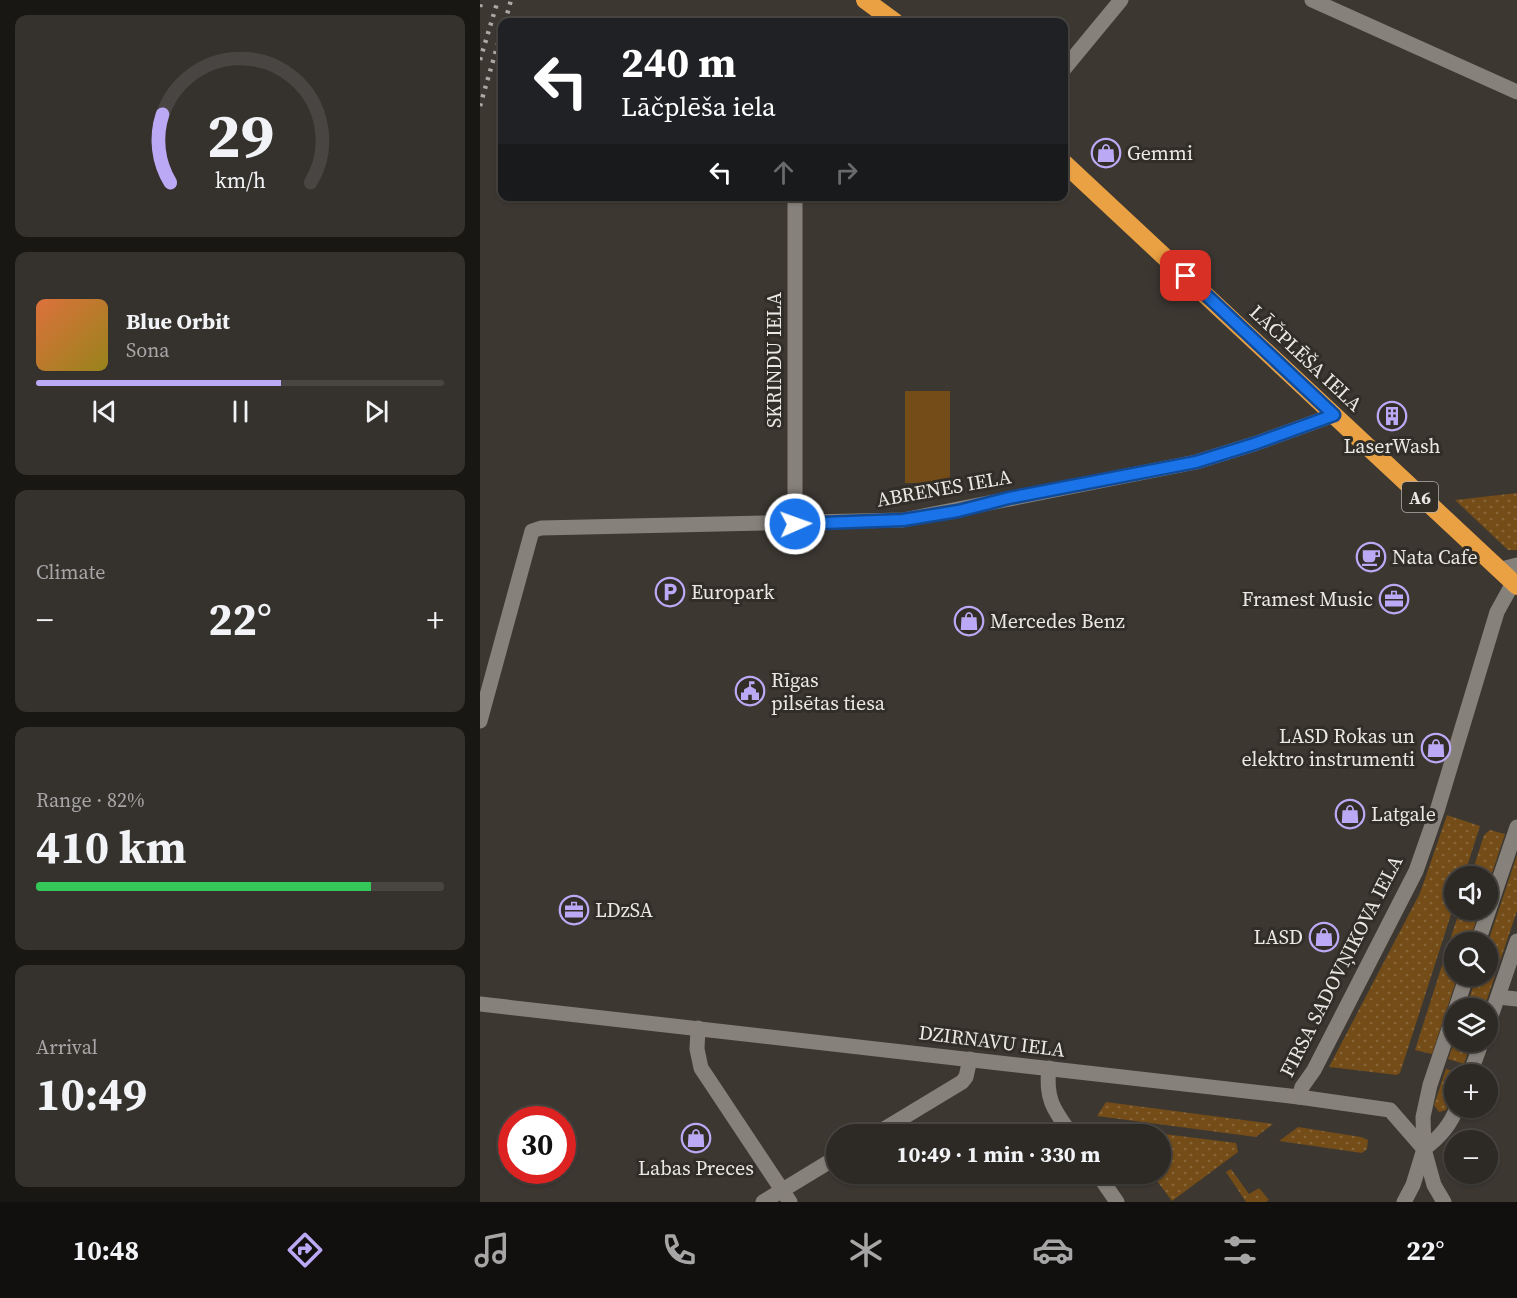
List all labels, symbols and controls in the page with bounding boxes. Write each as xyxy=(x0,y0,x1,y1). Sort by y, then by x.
text: 240 m xyxy=(621,33,736,91)
icon: left xyxy=(522,42,600,120)
text: Lāčplēša iela xyxy=(621,88,776,125)
text: 29 xyxy=(206,92,274,178)
shop icon: Gemmi xyxy=(1090,137,1122,169)
place label: Gemmi xyxy=(1127,139,1193,167)
icon: left xyxy=(704,156,737,189)
icon: ahead xyxy=(767,156,800,189)
icon: right xyxy=(830,156,863,189)
text: km/h xyxy=(214,167,266,196)
pin xyxy=(1160,250,1211,301)
icon: arrive xyxy=(1169,259,1202,292)
street label: SKRINDU IELA xyxy=(760,291,788,428)
street label: LĀČPLĒŠA IELA xyxy=(1244,298,1369,418)
text: Blue Orbit xyxy=(126,306,230,336)
text: Sona xyxy=(126,336,170,364)
icon: previous xyxy=(88,395,121,428)
icon: pause xyxy=(224,395,257,428)
icon: next xyxy=(360,395,393,428)
building icon: LaserWash xyxy=(1376,400,1408,432)
place label: LaserWash xyxy=(1343,432,1441,460)
street label: ABRENES IELA xyxy=(874,462,1014,514)
road number: A6 xyxy=(1402,482,1438,512)
position arrow xyxy=(763,492,827,556)
cafe icon: Nata Cafe xyxy=(1355,541,1387,573)
place label: Nata Cafe xyxy=(1392,543,1478,571)
text: Climate xyxy=(36,558,105,586)
parking icon: Europark xyxy=(654,576,686,608)
place label: Europark xyxy=(691,578,775,606)
office icon: Framest Music xyxy=(1378,583,1410,615)
place label: Framest Music xyxy=(1242,585,1373,613)
text: 22° xyxy=(208,588,272,650)
text: − xyxy=(36,597,54,642)
text: + xyxy=(426,597,444,642)
shop icon: Mercedes Benz xyxy=(953,605,985,637)
place label: Mercedes Benz xyxy=(990,607,1125,635)
place label: Rīgas pilsētas tiesa xyxy=(771,666,886,717)
public building icon: Rīgas pilsētas tiesa xyxy=(734,675,766,707)
place label: LASD Rokas un elektro instrumenti xyxy=(1242,722,1415,773)
shop icon: LASD Rokas un elektro instrumenti xyxy=(1420,732,1452,764)
text: Range · 82% xyxy=(36,786,145,814)
shop icon: Latgale xyxy=(1334,798,1366,830)
place label: Latgale xyxy=(1371,800,1436,828)
text: 410 km xyxy=(36,816,187,878)
street label: FIRSA SADOVŅIKOVA IELA xyxy=(1273,850,1410,1082)
map controls xyxy=(1444,866,1498,1184)
button: sound xyxy=(1444,866,1498,920)
office icon: LDzSA xyxy=(558,894,590,926)
place label: LDzSA xyxy=(595,896,654,924)
shop icon: LASD xyxy=(1308,921,1340,953)
place label: LASD xyxy=(1254,923,1303,951)
button: search xyxy=(1444,932,1498,986)
button: layers xyxy=(1444,998,1498,1052)
street label: DZIRNAVU IELA xyxy=(917,1018,1068,1064)
text: Arrival xyxy=(36,1033,98,1061)
text: 10:49 xyxy=(36,1063,147,1125)
button: + xyxy=(1444,1064,1498,1118)
speed limit sign: 30 xyxy=(498,1106,576,1184)
shop icon: Labas Preces xyxy=(680,1122,712,1154)
button: − xyxy=(1444,1130,1498,1184)
text: 10:49 · 1 min · 330 m xyxy=(897,1139,1100,1169)
place label: Labas Preces xyxy=(638,1154,754,1182)
icon: directions xyxy=(284,1229,326,1271)
icon: music xyxy=(471,1229,513,1271)
icon: phone xyxy=(658,1229,700,1271)
icon: climate xyxy=(845,1229,887,1271)
icon: car xyxy=(1032,1229,1074,1271)
icon: filters xyxy=(1219,1229,1261,1271)
text: 10:48 xyxy=(73,1232,139,1269)
text: 22° xyxy=(1406,1232,1444,1269)

